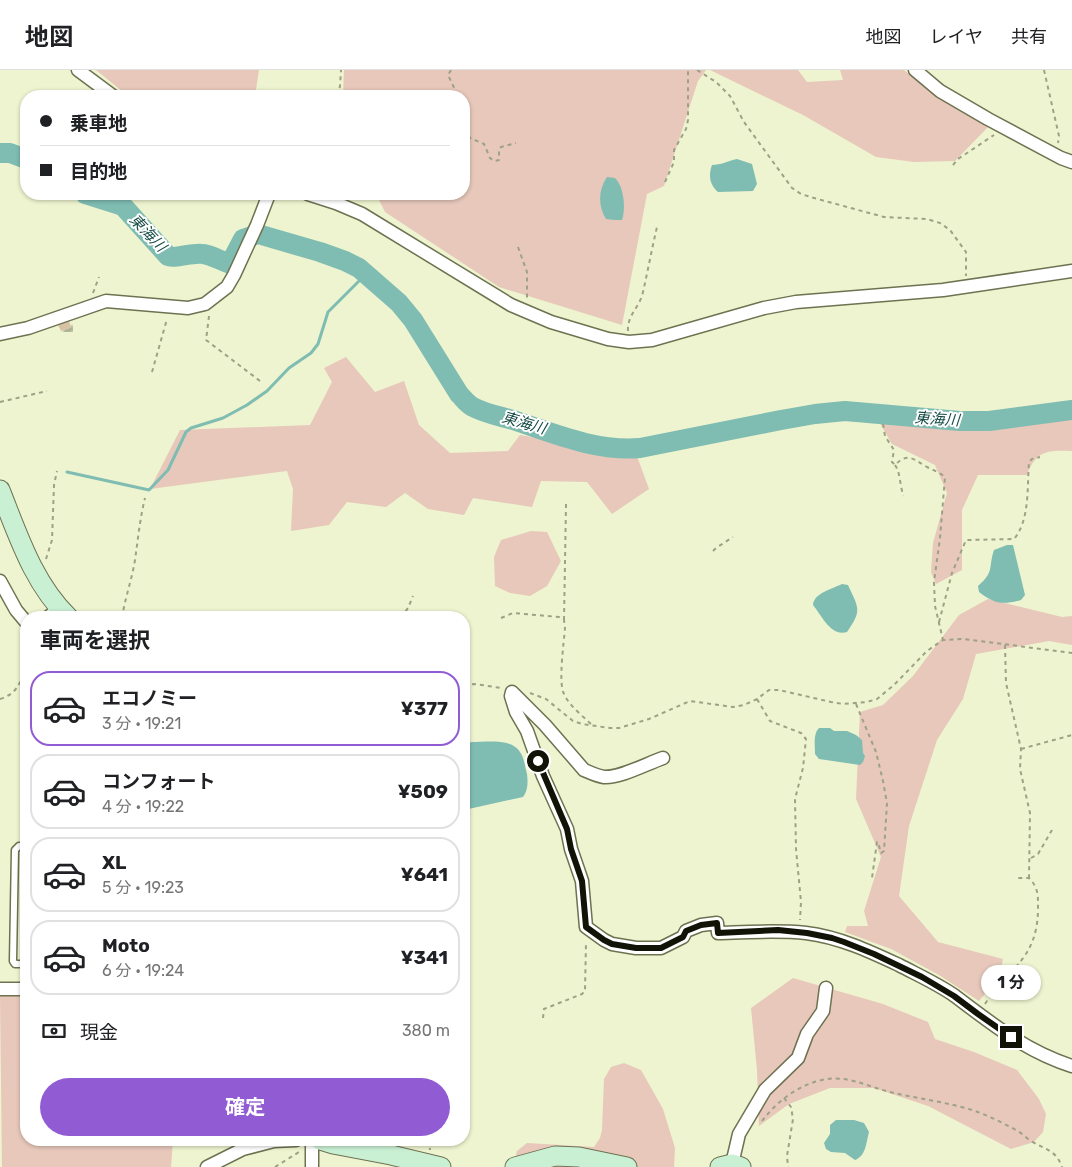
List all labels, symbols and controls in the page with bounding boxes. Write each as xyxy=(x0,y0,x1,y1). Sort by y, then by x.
text: 地図 xyxy=(25,23,73,51)
text: 地図 xyxy=(866,26,902,48)
text: レイヤ xyxy=(930,26,983,48)
text: 共有 xyxy=(1011,26,1047,48)
text: 乗車地 xyxy=(70,112,127,135)
text: 目的地 xyxy=(70,160,127,183)
water label: 東海川 xyxy=(126,211,171,257)
water label: 東海川 xyxy=(500,408,550,438)
water label: 東海川 xyxy=(914,408,962,430)
text: 車両を選択 xyxy=(40,627,150,654)
icon: car xyxy=(42,686,87,731)
text: エコノミー xyxy=(102,687,197,710)
text: ¥377 xyxy=(401,697,448,720)
text: 3 分 · 19:21 xyxy=(102,714,181,733)
route start xyxy=(527,750,549,772)
icon: car xyxy=(42,769,87,814)
text: コンフォート xyxy=(102,770,215,793)
text: ¥509 xyxy=(398,780,448,803)
text: 4 分 · 19:22 xyxy=(102,797,184,816)
text: XL xyxy=(102,851,126,874)
icon: car xyxy=(42,852,87,897)
text: ¥641 xyxy=(401,863,448,886)
text: 5 分 · 19:23 xyxy=(102,878,184,897)
text: Moto xyxy=(102,934,150,957)
icon: car xyxy=(42,935,87,980)
text: ¥341 xyxy=(400,946,448,969)
text: 6 分 · 19:24 xyxy=(102,961,184,980)
callout: 1 分 xyxy=(981,964,1041,1000)
text: 1 分 xyxy=(997,973,1025,992)
icon: cash xyxy=(40,1017,68,1045)
text: 現金 xyxy=(80,1021,118,1044)
text: 380 m xyxy=(402,1021,450,1040)
route end xyxy=(1000,1026,1022,1048)
button: 確定 xyxy=(40,1078,450,1136)

